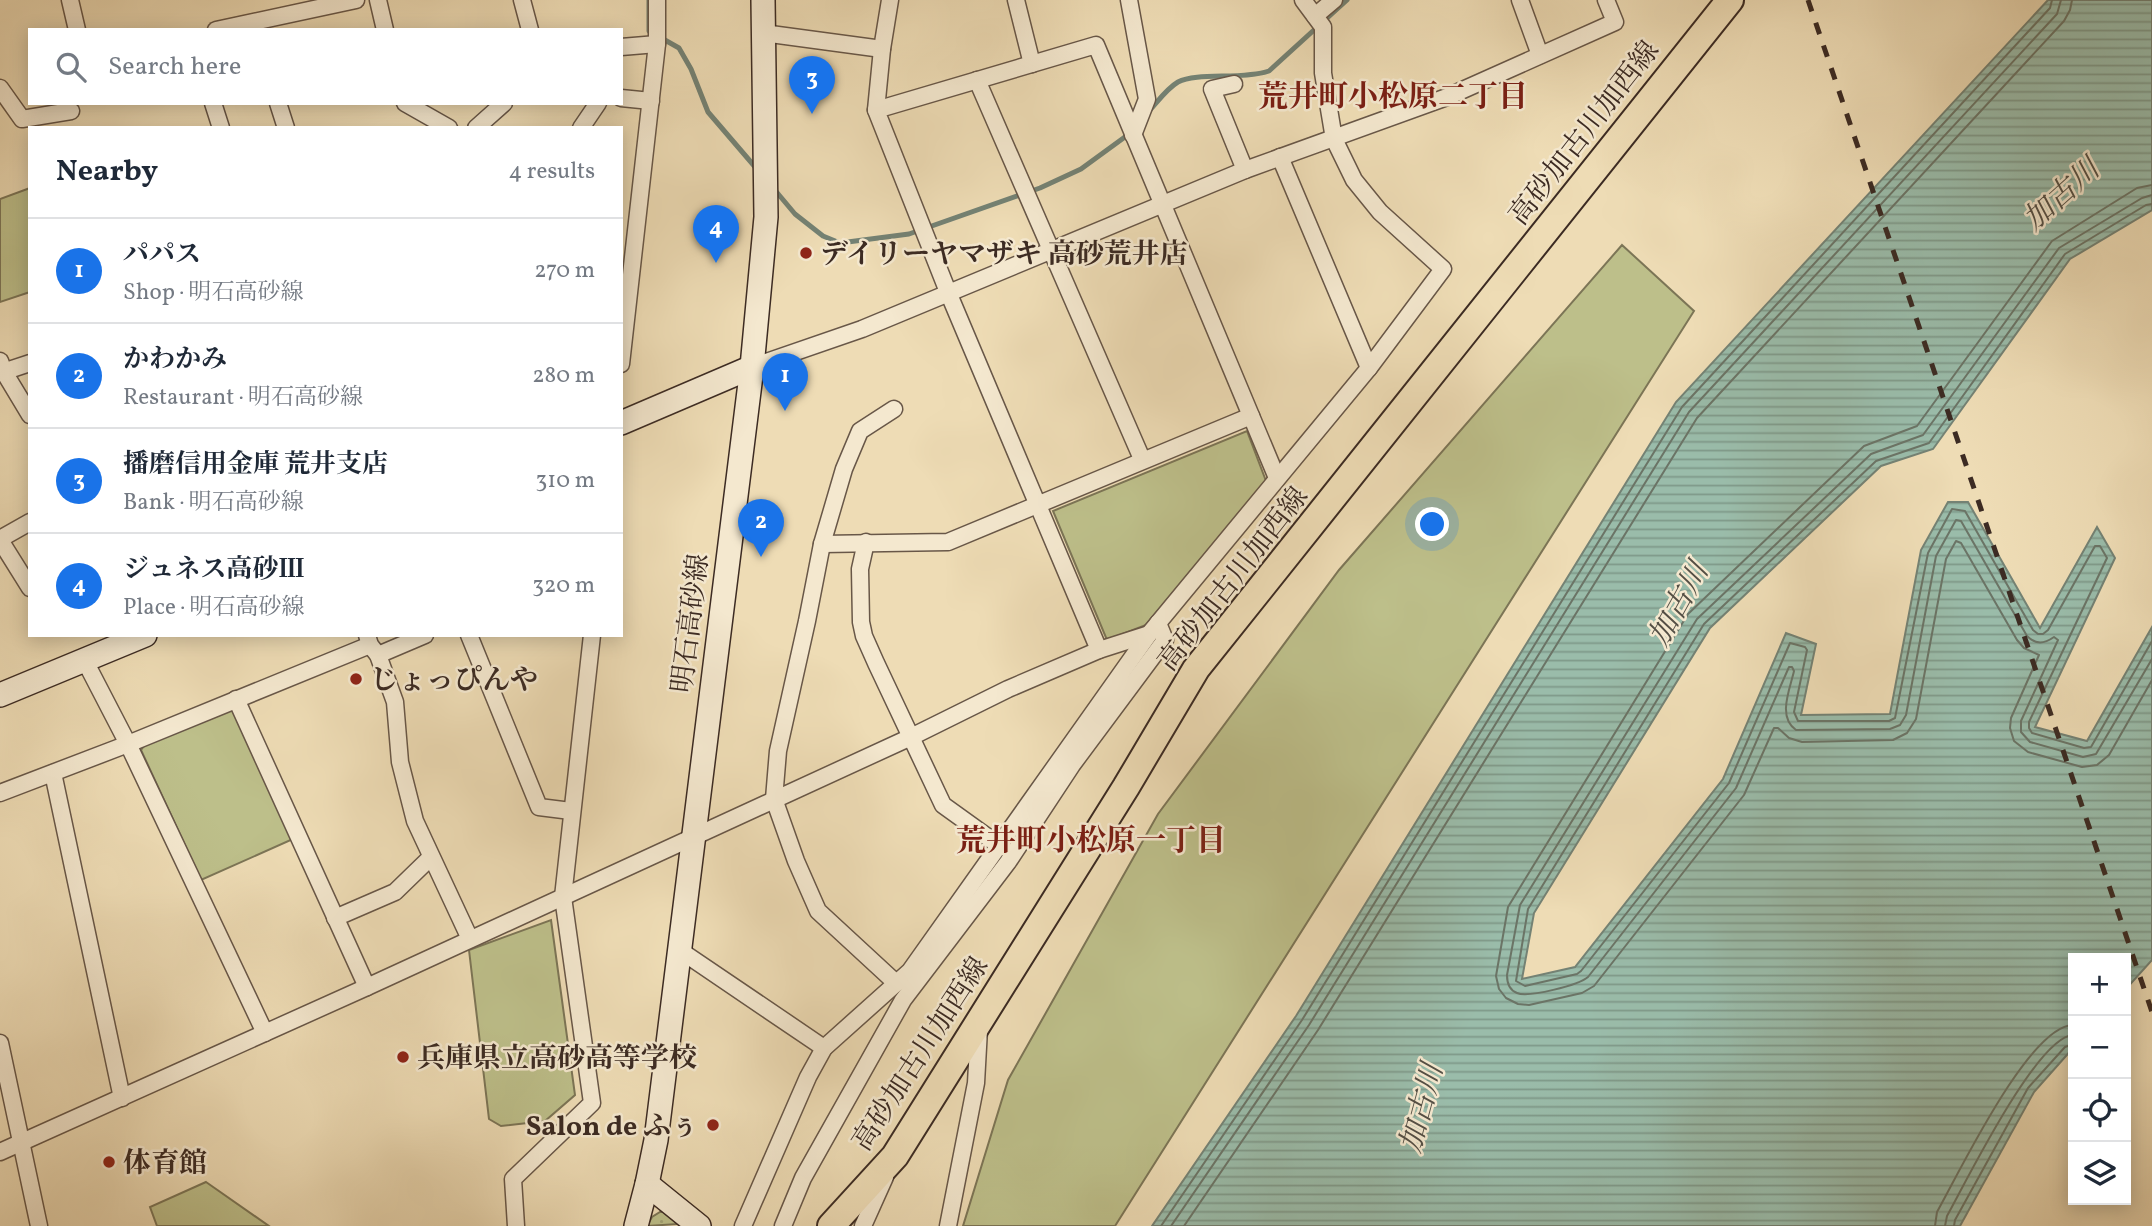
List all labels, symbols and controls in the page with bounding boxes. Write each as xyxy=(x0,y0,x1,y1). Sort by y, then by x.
search box xyxy=(28,28,623,105)
street label: 高砂加古川加西線 xyxy=(1501,33,1669,234)
icon: search xyxy=(52,48,90,86)
text: Search here xyxy=(108,49,241,85)
pin: 3 xyxy=(789,56,835,114)
district label: 荒井町小松原二丁目 xyxy=(1258,77,1528,119)
water label: 加古川 xyxy=(2015,148,2112,241)
text: Nearby xyxy=(56,151,158,193)
text: 4 results xyxy=(509,156,595,188)
pin: 4 xyxy=(693,205,739,263)
place label: デイリーヤマザキ 高砂荒井店 xyxy=(820,236,1188,275)
text: パパス xyxy=(123,237,201,273)
marker: デイリーヤマザキ 高砂荒井店 xyxy=(798,245,814,261)
text: 1 xyxy=(74,255,84,287)
text: 270 m xyxy=(534,255,595,287)
text: Shop · 明石高砂線 xyxy=(123,277,304,309)
text: かわかみ xyxy=(123,342,227,378)
pin: 1 xyxy=(762,353,808,411)
text: 2 xyxy=(73,360,85,392)
text: 280 m xyxy=(532,360,595,392)
text: Restaurant · 明石高砂線 xyxy=(123,382,363,414)
text: 播磨信用金庫 荒井支店 xyxy=(123,447,388,483)
text: 3 xyxy=(73,465,85,497)
text: 310 m xyxy=(535,465,595,497)
street label: 高砂加古川加西線 xyxy=(1150,479,1318,680)
text: Bank · 明石高砂線 xyxy=(123,487,304,519)
pin: 2 xyxy=(738,499,784,557)
your location xyxy=(1415,507,1449,541)
street label: 明石高砂線 xyxy=(664,551,719,695)
text: ジュネス高砂Ⅲ xyxy=(123,552,304,588)
water label: 加古川 xyxy=(1640,553,1721,655)
text: 4 xyxy=(72,570,86,602)
text: 320 m xyxy=(532,570,595,602)
text: Place · 明石高砂線 xyxy=(123,592,305,624)
place label: じょっぴんや xyxy=(370,662,538,701)
marker: じょっぴんや xyxy=(348,671,364,687)
district label: 荒井町小松原一丁目 xyxy=(956,821,1226,863)
street label: 高砂加古川加西線 xyxy=(844,950,998,1159)
map controls xyxy=(2068,953,2131,1205)
button: + xyxy=(2068,953,2131,1016)
button: − xyxy=(2068,1016,2131,1079)
place label: 兵庫県立高砂高等学校 xyxy=(417,1040,697,1079)
marker: 兵庫県立高砂高等学校 xyxy=(395,1049,411,1065)
water label: 加古川 xyxy=(1391,1057,1456,1157)
button: locate xyxy=(2068,1079,2131,1142)
place label: Salon de ふぅ xyxy=(526,1108,699,1147)
marker: Salon de ふぅ xyxy=(705,1117,721,1133)
button: layers xyxy=(2068,1142,2131,1205)
place label: 体育館 xyxy=(123,1145,207,1184)
marker: 体育館 xyxy=(101,1154,117,1170)

